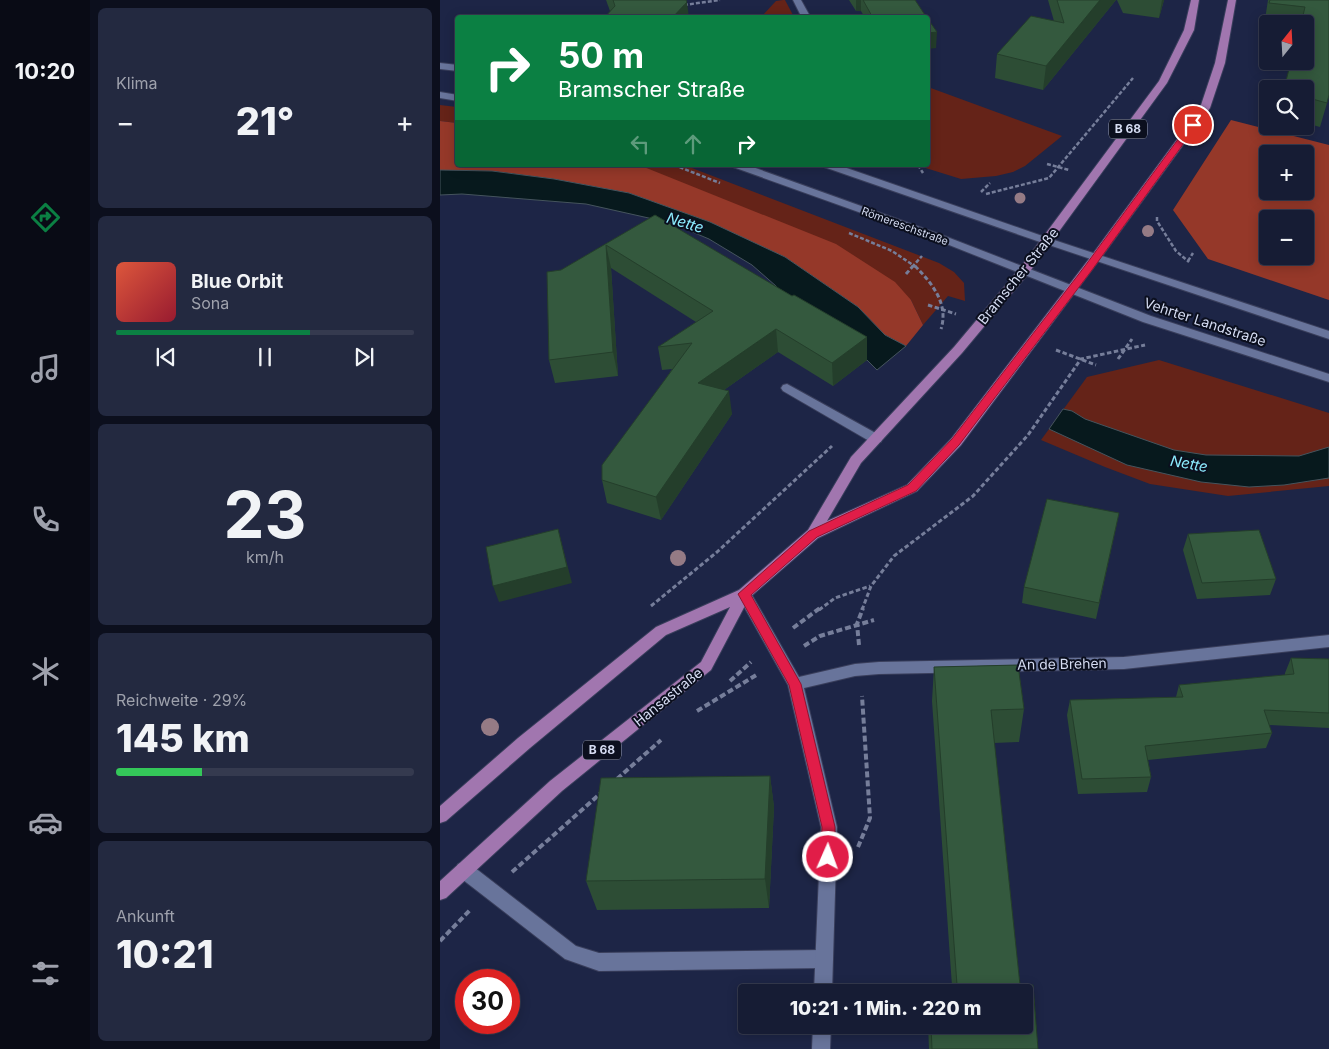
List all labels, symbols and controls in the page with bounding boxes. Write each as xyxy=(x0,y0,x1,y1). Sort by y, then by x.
north arrow xyxy=(1259,15,1314,70)
map controls xyxy=(1259,15,1314,265)
text: 50 m xyxy=(558,34,644,76)
icon: right xyxy=(475,35,540,100)
text: 10:20 xyxy=(15,58,75,84)
text: Klima xyxy=(116,73,158,93)
text: Bramscher Straße xyxy=(558,76,745,102)
button: search xyxy=(1259,80,1314,135)
text: 21° xyxy=(236,98,294,144)
pin xyxy=(1172,104,1214,146)
text: − xyxy=(116,105,135,139)
text: + xyxy=(395,105,414,139)
icon: arrive xyxy=(1179,111,1207,139)
road number: B 68 xyxy=(1109,120,1147,138)
icon: left xyxy=(626,130,654,158)
icon: ahead xyxy=(679,130,707,158)
icon: right xyxy=(732,130,760,158)
button: + xyxy=(1259,145,1314,200)
icon: directions xyxy=(28,200,63,235)
street label: Römereschstraße xyxy=(860,204,950,248)
water label: Nette xyxy=(664,208,706,237)
button: − xyxy=(1259,210,1314,265)
street label: Bramscher Straße xyxy=(974,224,1062,327)
text: Blue Orbit xyxy=(191,270,283,293)
text: Sona xyxy=(191,293,229,313)
street label: Vehrter Landstraße xyxy=(1142,294,1268,349)
icon: previous xyxy=(152,343,180,371)
icon: pause xyxy=(251,343,279,371)
icon: next xyxy=(350,343,378,371)
icon: music xyxy=(28,351,63,386)
water label: Nette xyxy=(1169,451,1209,476)
text: 23 xyxy=(224,475,306,554)
icon: phone xyxy=(28,502,63,537)
text: km/h xyxy=(246,547,284,567)
icon: climate xyxy=(28,654,63,689)
street label: An de Brehen xyxy=(1017,654,1107,673)
street label: Hansastraße xyxy=(630,664,706,730)
text: Reichweite · 29% xyxy=(116,690,247,710)
text: 145 km xyxy=(116,715,250,761)
road number: B 68 xyxy=(583,740,621,760)
icon: car xyxy=(28,805,63,840)
position arrow xyxy=(801,830,853,882)
text: Ankunft xyxy=(116,906,175,926)
text: 10:21 xyxy=(116,931,213,977)
icon: filters xyxy=(28,956,63,991)
speed limit sign: 30 xyxy=(455,969,520,1034)
text: 10:21 · 1 Min. · 220 m xyxy=(790,997,981,1020)

